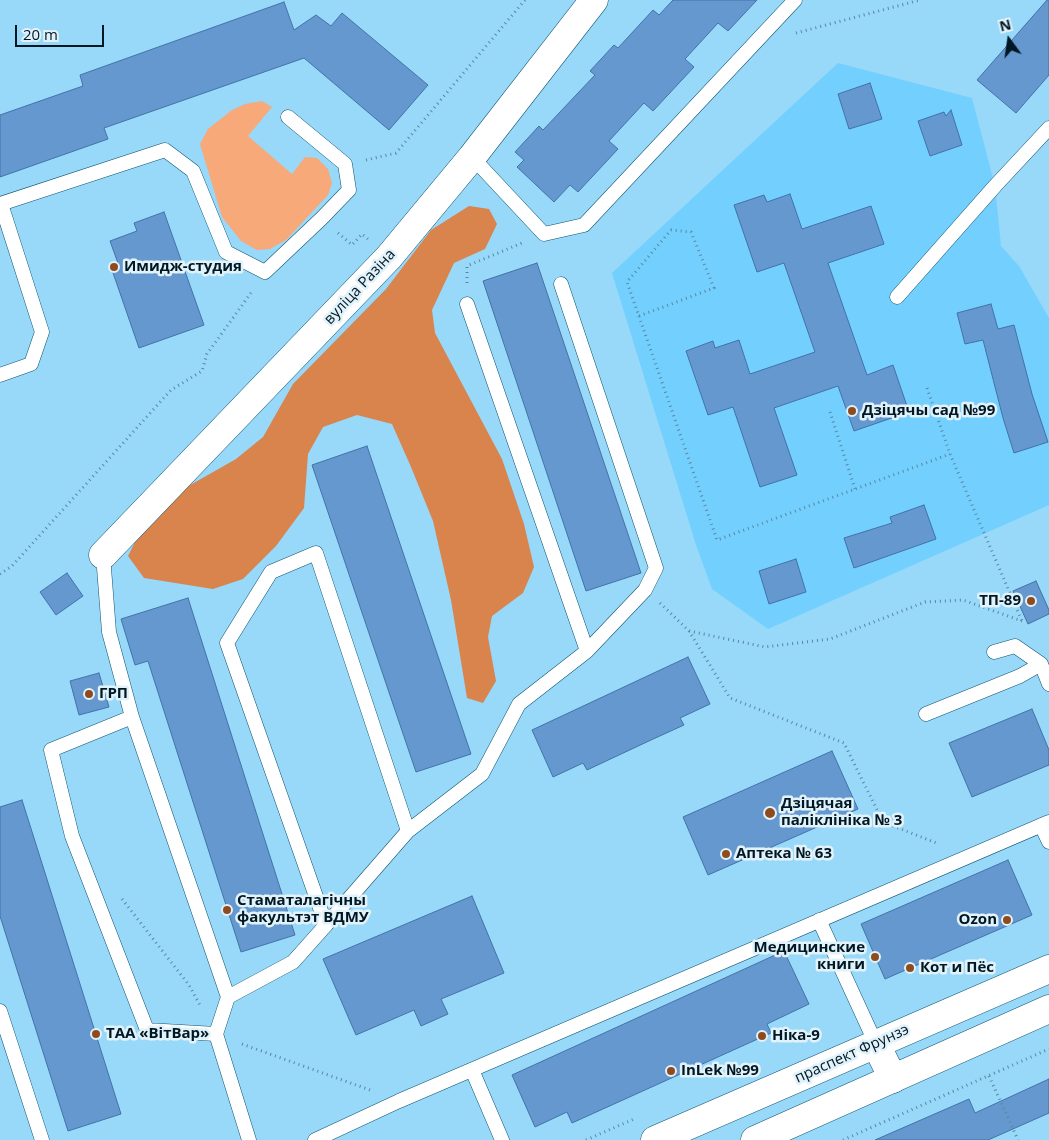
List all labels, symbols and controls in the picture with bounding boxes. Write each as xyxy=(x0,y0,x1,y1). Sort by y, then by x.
text: N xyxy=(997,14,1013,36)
scale bar xyxy=(18,15,106,47)
north arrow xyxy=(984,15,1034,65)
text: 20 m xyxy=(23,24,58,44)
street label: вуліца Разіна xyxy=(321,246,399,328)
place label: Имидж-студия xyxy=(124,258,242,276)
marker: Имидж-студия xyxy=(108,261,120,273)
place label: Дзіцячы сад №99 xyxy=(862,402,995,420)
marker: Дзіцячы сад №99 xyxy=(846,405,858,417)
place label: ТП-89 xyxy=(979,592,1021,610)
marker: ТП-89 xyxy=(1025,595,1037,607)
place label: ГРП xyxy=(99,685,128,703)
marker: ГРП xyxy=(83,688,95,700)
place label: Дзіцячая паліклініка № 3 xyxy=(781,795,902,830)
marker: Дзіцячая паліклініка № 3 xyxy=(763,806,777,820)
place label: Аптека № 63 xyxy=(736,845,832,863)
marker: Аптека № 63 xyxy=(720,848,732,860)
place label: Стаматалагічны факультэт ВДМУ xyxy=(237,892,369,927)
marker: Стаматалагічны факультэт ВДМУ xyxy=(221,904,233,916)
place label: Ozon xyxy=(959,911,997,929)
marker: Ozon xyxy=(1001,914,1013,926)
place label: Медицинские книги xyxy=(754,939,865,974)
marker: Медицинские книги xyxy=(869,951,881,963)
place label: Кот и Пёс xyxy=(920,959,994,977)
marker: Кот и Пёс xyxy=(904,962,916,974)
street label: праспект Фрунзэ xyxy=(792,1021,912,1087)
place label: ТАА «ВітВар» xyxy=(106,1025,209,1043)
place label: Ніка-9 xyxy=(772,1027,820,1045)
marker: ТАА «ВітВар» xyxy=(90,1028,102,1040)
marker: Ніка-9 xyxy=(756,1030,768,1042)
place label: InLek №99 xyxy=(681,1062,759,1080)
marker: InLek №99 xyxy=(665,1065,677,1077)

